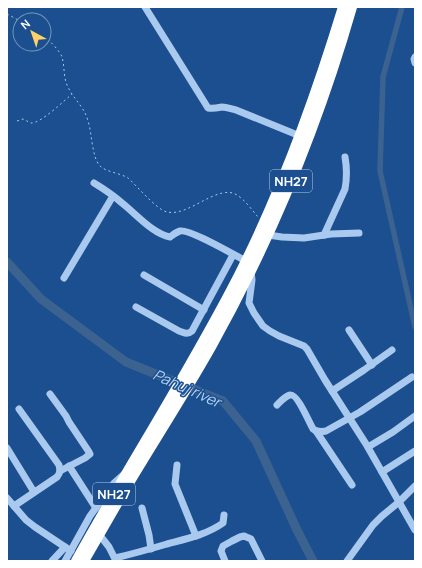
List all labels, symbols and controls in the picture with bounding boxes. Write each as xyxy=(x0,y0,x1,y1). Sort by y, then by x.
north arrow xyxy=(12,12,52,52)
text: N xyxy=(17,16,33,32)
road number: NH27 xyxy=(270,170,312,192)
water label: Pahuj river xyxy=(150,364,227,413)
road number: NH27 xyxy=(93,483,135,505)

